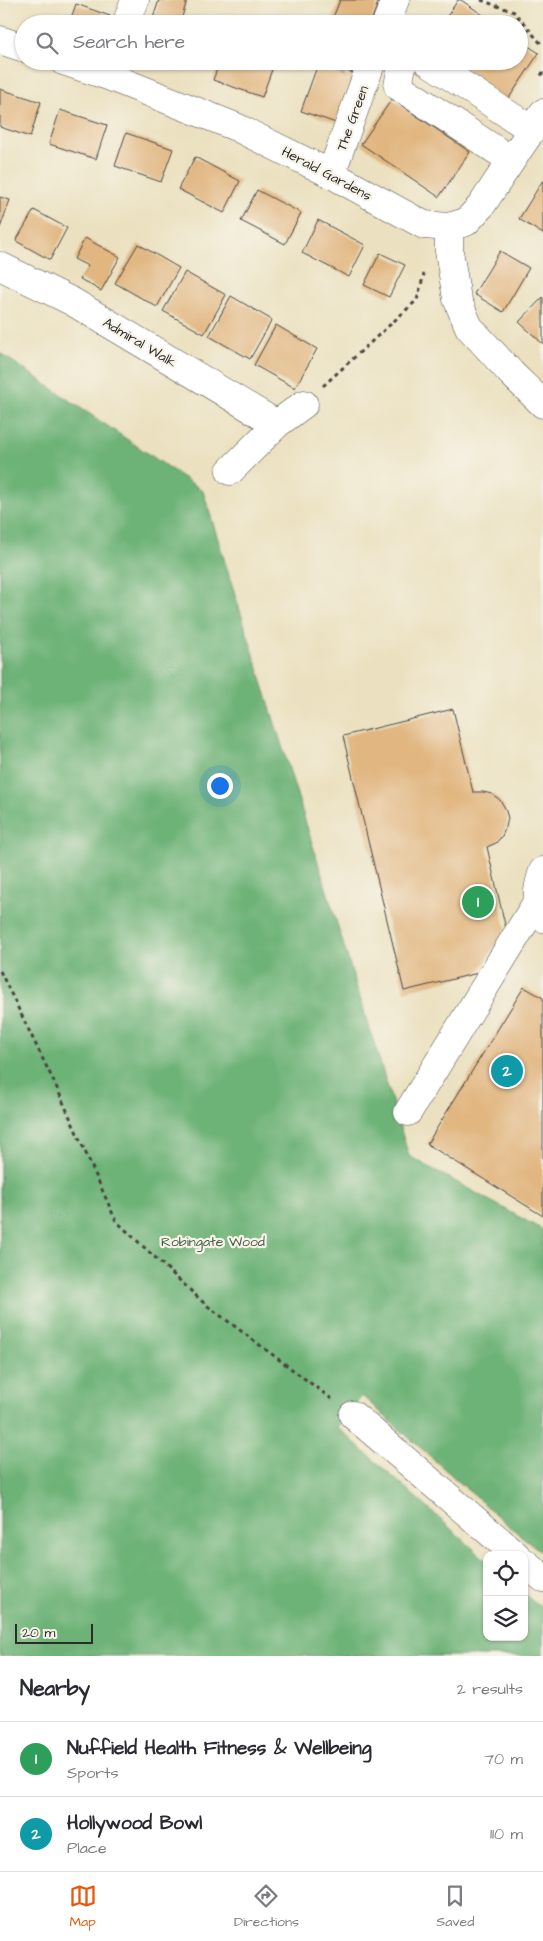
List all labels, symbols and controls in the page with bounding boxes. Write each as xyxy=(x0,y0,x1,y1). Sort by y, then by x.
search box xyxy=(15,15,528,70)
icon: search xyxy=(33,29,61,57)
text: Search here xyxy=(73,29,185,56)
street label: The Green xyxy=(332,83,374,154)
street label: Herald Gardens xyxy=(278,142,375,206)
street label: Admiral Walk xyxy=(99,313,181,373)
your location xyxy=(207,773,233,799)
pin: 1 xyxy=(462,883,494,921)
pin: 2 xyxy=(491,1052,523,1090)
park label: Robingate Wood xyxy=(161,1232,265,1252)
map controls xyxy=(483,1551,528,1641)
button: locate xyxy=(483,1551,528,1596)
button: layers xyxy=(483,1596,528,1641)
scale bar xyxy=(15,1621,92,1644)
text: 20 m xyxy=(22,1623,55,1643)
text: Nearby xyxy=(20,1674,90,1703)
text: 2 results xyxy=(457,1678,523,1700)
text: Nuffield Health Fitness & Wellbeing xyxy=(67,1735,372,1762)
text: 1 xyxy=(35,1748,37,1770)
text: 70 m xyxy=(484,1748,523,1770)
text: Sports xyxy=(67,1762,119,1784)
text: Hollywood Bowl xyxy=(67,1810,202,1837)
text: 2 xyxy=(31,1823,41,1845)
text: 110 m xyxy=(490,1823,523,1845)
text: Place xyxy=(67,1837,107,1859)
tab: Map xyxy=(69,1882,97,1932)
tab: Directions xyxy=(234,1882,299,1932)
tab: Saved xyxy=(436,1882,474,1932)

